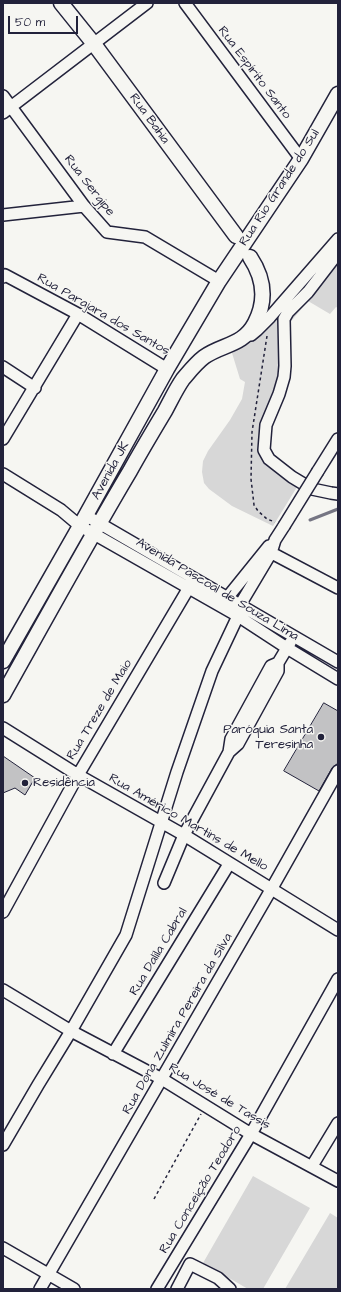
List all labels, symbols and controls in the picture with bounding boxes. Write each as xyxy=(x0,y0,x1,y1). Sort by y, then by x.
scale bar xyxy=(10,8,80,34)
text: 50 m xyxy=(15,14,45,31)
street label: Rua Espírito Santo xyxy=(214,24,294,122)
street label: Rua Bahia xyxy=(125,91,173,147)
street label: Rua Rio Grande do Sul xyxy=(236,127,324,249)
street label: Rua Sergipe xyxy=(60,152,118,220)
street label: Rua Parajara dos Santos xyxy=(34,271,172,359)
street label: Avenida JK xyxy=(89,439,133,503)
street label: Avenida Pascoal de Souza Lima xyxy=(133,535,301,645)
street label: Rua Treze de Maio xyxy=(64,657,136,763)
place label: Paróquia Santa Teresinha xyxy=(223,722,313,753)
marker: Paróquia Santa Teresinha xyxy=(316,732,326,742)
street label: Rua Américo Martins de Mello xyxy=(106,771,270,875)
place label: Residência xyxy=(33,775,95,791)
marker: Residência xyxy=(20,778,30,788)
street label: Rua Dalila Cabral xyxy=(127,905,191,999)
street label: Rua Dona Zulmira Pereira da Silva xyxy=(120,931,236,1117)
street label: Rua José de Tassis xyxy=(165,1060,273,1134)
street label: Rua Conceição Teodoro xyxy=(157,1123,245,1257)

